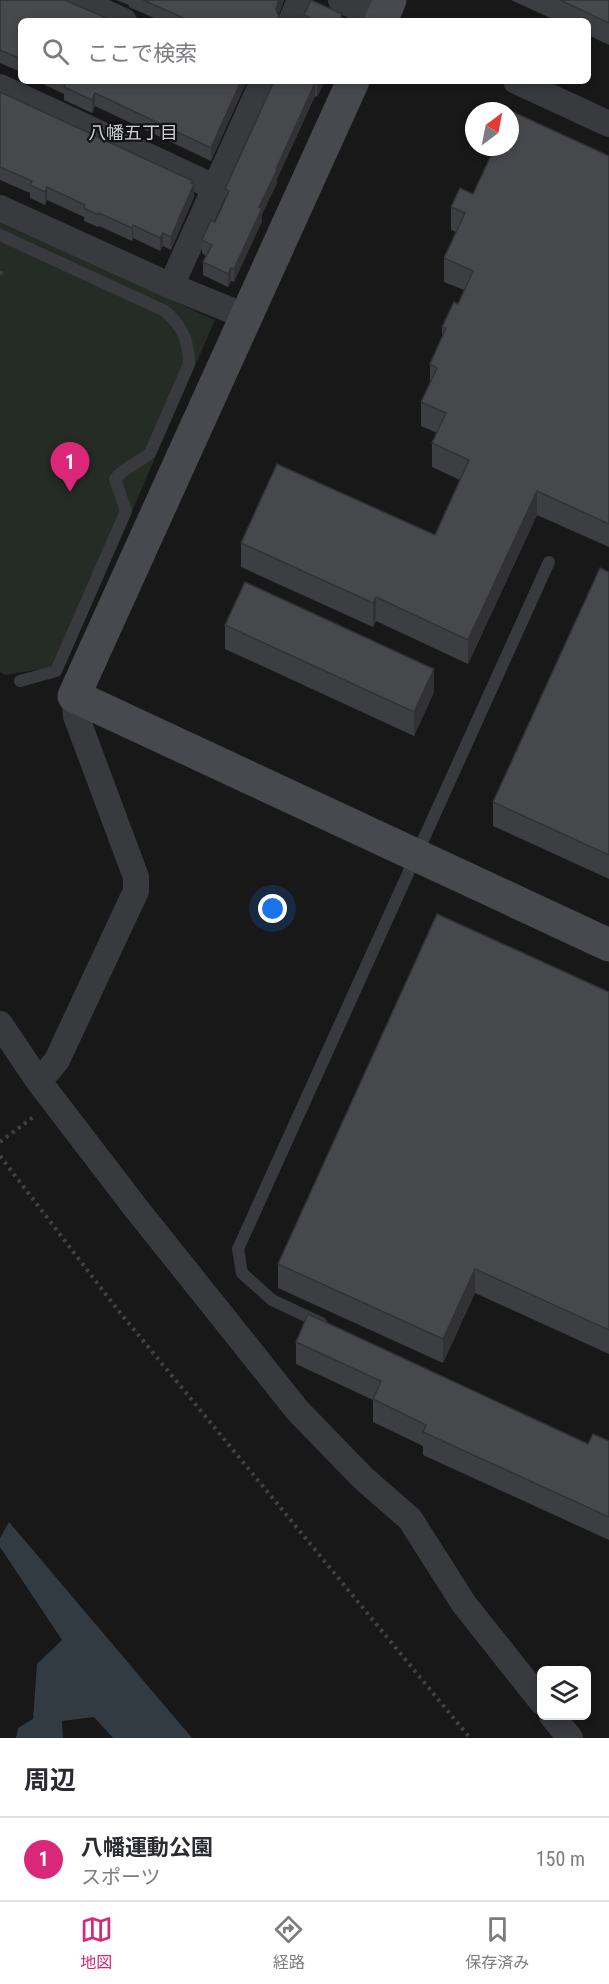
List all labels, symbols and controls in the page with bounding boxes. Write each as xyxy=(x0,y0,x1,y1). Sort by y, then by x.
search box xyxy=(18,18,591,84)
icon: search xyxy=(39,35,72,68)
text: ここで検索 xyxy=(87,41,197,66)
north arrow xyxy=(465,102,519,156)
district label: 八幡五丁目 xyxy=(88,122,178,143)
pin: 1 xyxy=(50,442,90,492)
your location xyxy=(258,894,287,923)
map controls xyxy=(537,1666,591,1720)
button: layers xyxy=(537,1666,591,1720)
text: 周辺 xyxy=(24,1765,76,1795)
text: 八幡運動公園 xyxy=(81,1835,213,1860)
text: 1 xyxy=(38,1847,49,1871)
text: 150 m xyxy=(536,1847,585,1871)
text: スポーツ xyxy=(81,1865,161,1889)
tab: 地図 xyxy=(80,1913,113,1973)
tab: 経路 xyxy=(272,1913,305,1973)
tab: 保存済み xyxy=(465,1913,529,1973)

